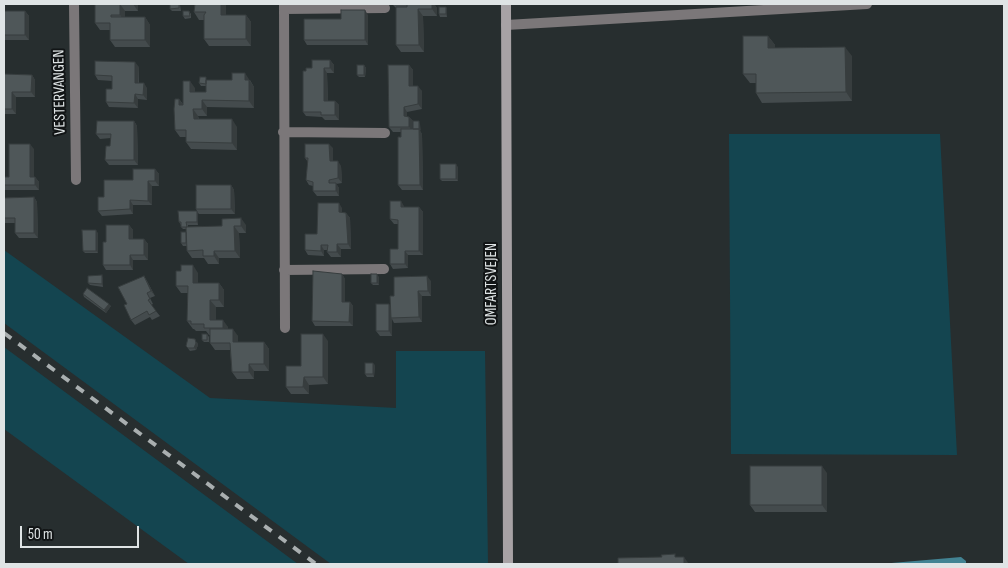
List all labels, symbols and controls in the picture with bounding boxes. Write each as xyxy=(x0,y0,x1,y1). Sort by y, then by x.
street label: VESTERVANGEN xyxy=(50,49,70,135)
street label: OMFARTSVEJEN xyxy=(482,243,502,325)
scale bar xyxy=(22,516,141,548)
text: 50 m xyxy=(28,525,53,544)

